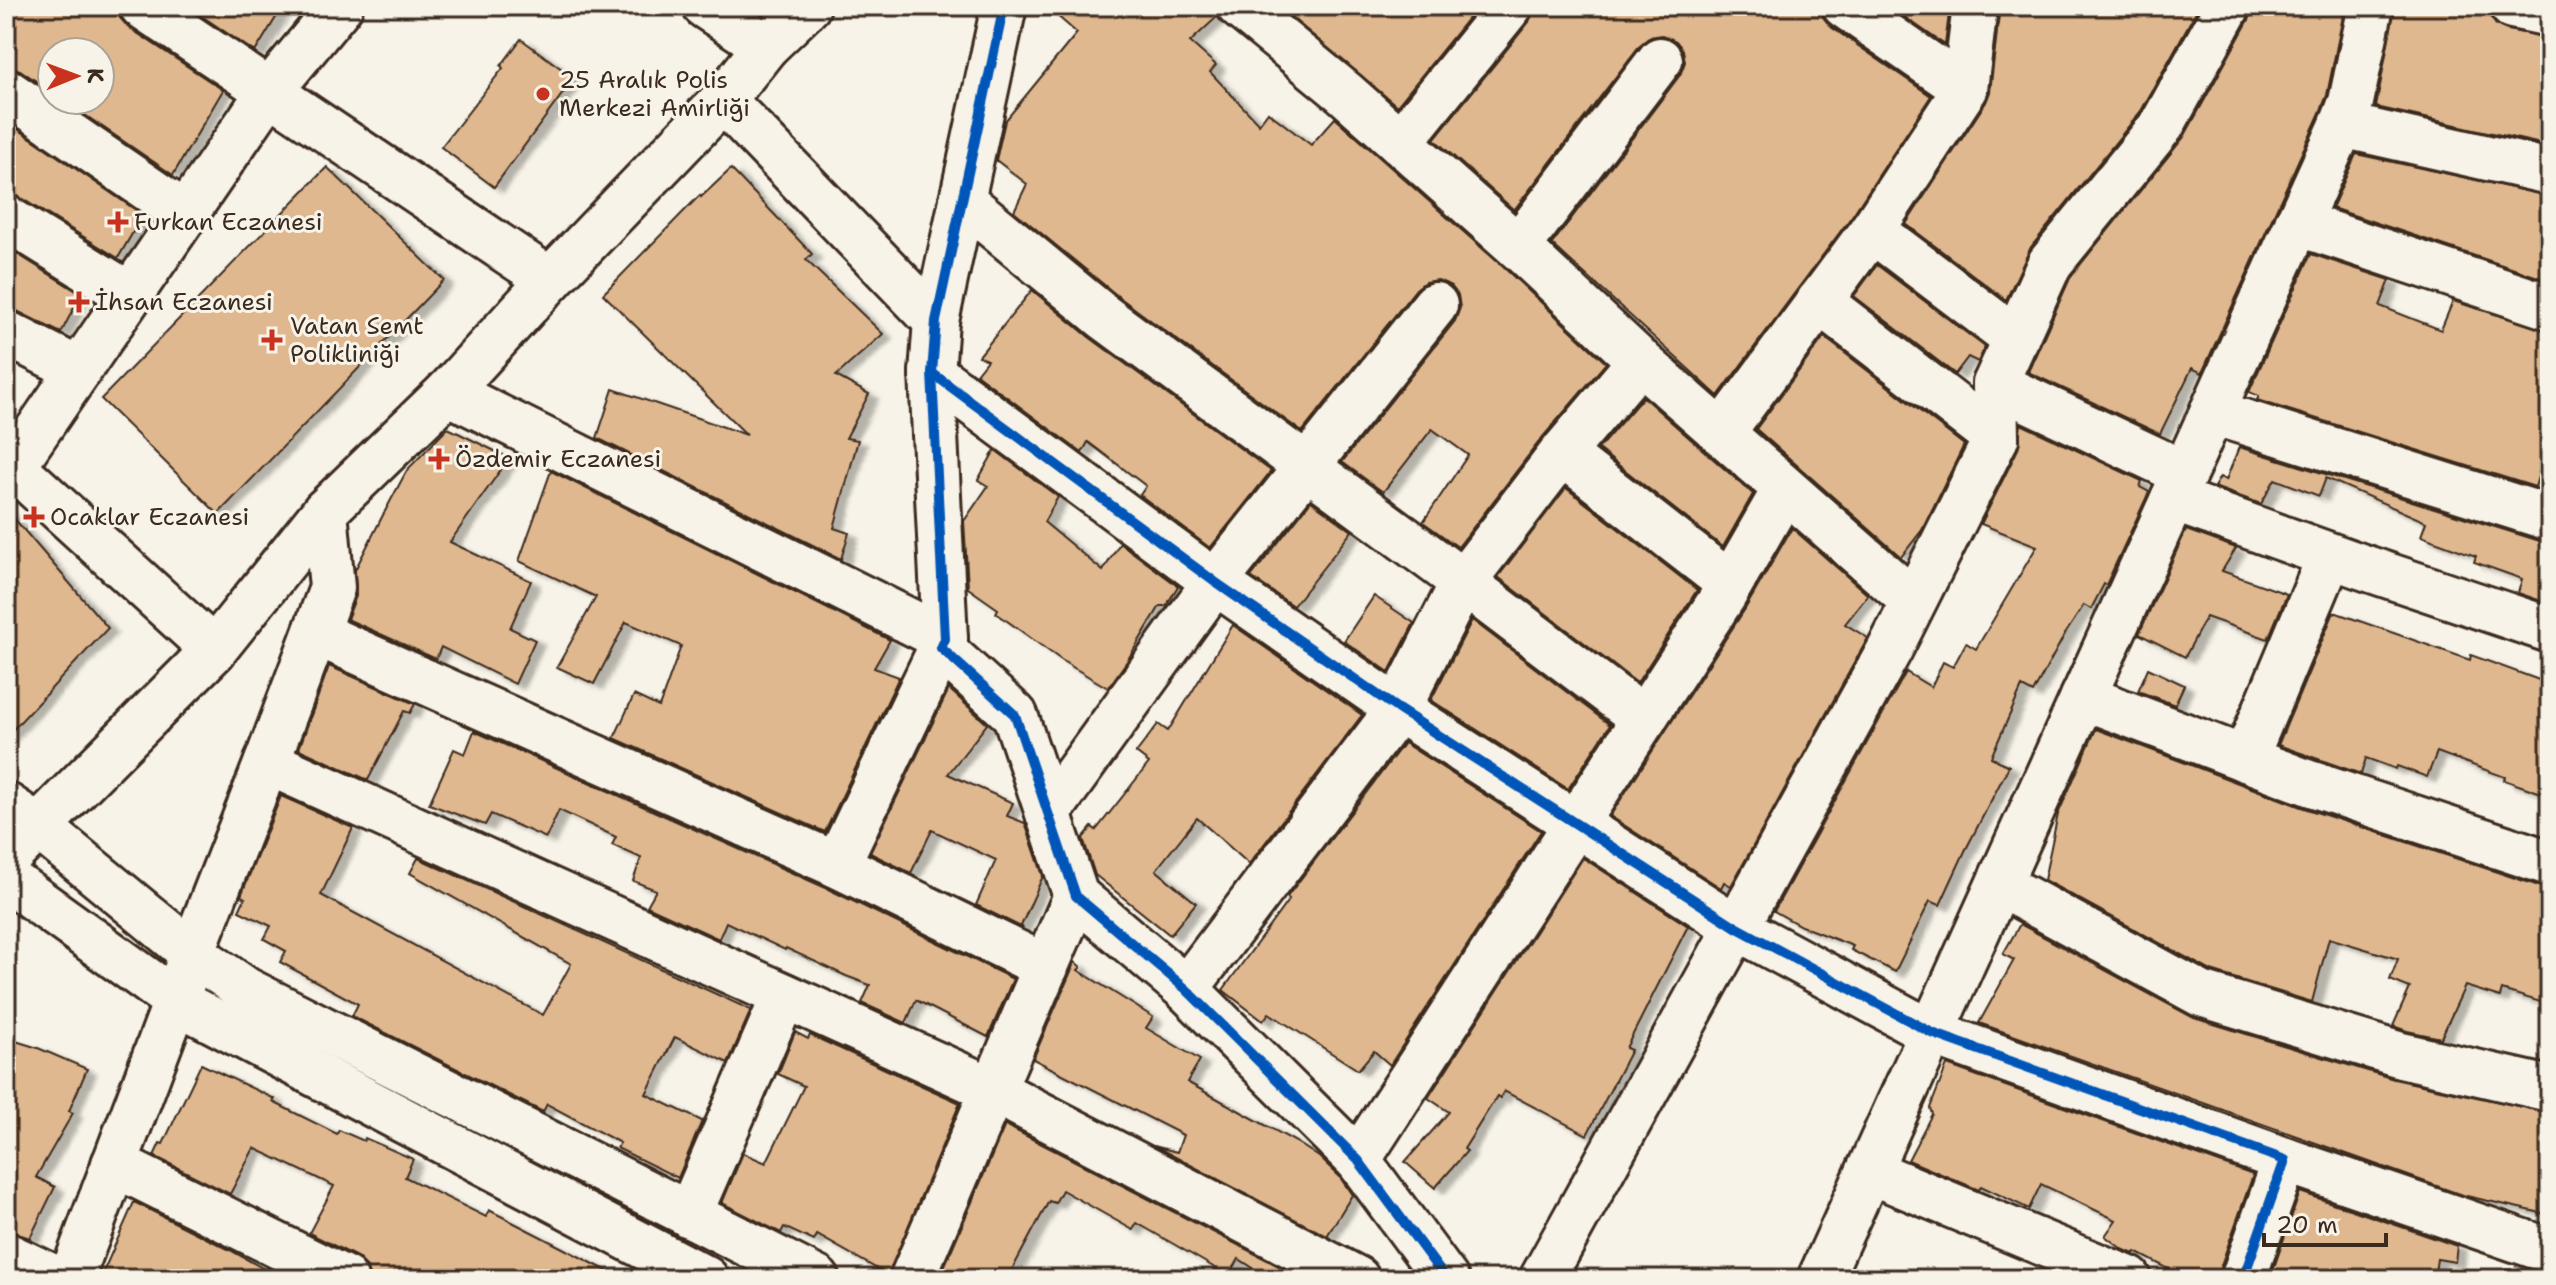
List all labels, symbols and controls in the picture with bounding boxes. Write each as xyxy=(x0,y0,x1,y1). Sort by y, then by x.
north arrow xyxy=(36,36,116,116)
place label: 25 Aralık Polis Merkezi Amirliği xyxy=(559,64,750,124)
text: K xyxy=(81,68,110,83)
marker: 25 Aralık Polis Merkezi Amirliği xyxy=(534,85,552,103)
place label: Furkan Eczanesi xyxy=(134,206,322,238)
marker: Furkan Eczanesi xyxy=(109,213,127,231)
place label: İhsan Eczanesi xyxy=(95,286,273,318)
marker: İhsan Eczanesi xyxy=(70,293,88,311)
place label: Vatan Semt Polikliniği xyxy=(290,310,424,370)
marker: Vatan Semt Polikliniği xyxy=(261,329,283,351)
place label: Özdemir Eczanesi xyxy=(455,443,661,475)
marker: Özdemir Eczanesi xyxy=(430,450,448,468)
place label: Ocaklar Eczanesi xyxy=(50,501,249,533)
marker: Ocaklar Eczanesi xyxy=(25,508,43,526)
scale bar xyxy=(2264,1197,2386,1247)
text: 20 m xyxy=(2276,1209,2338,1241)

